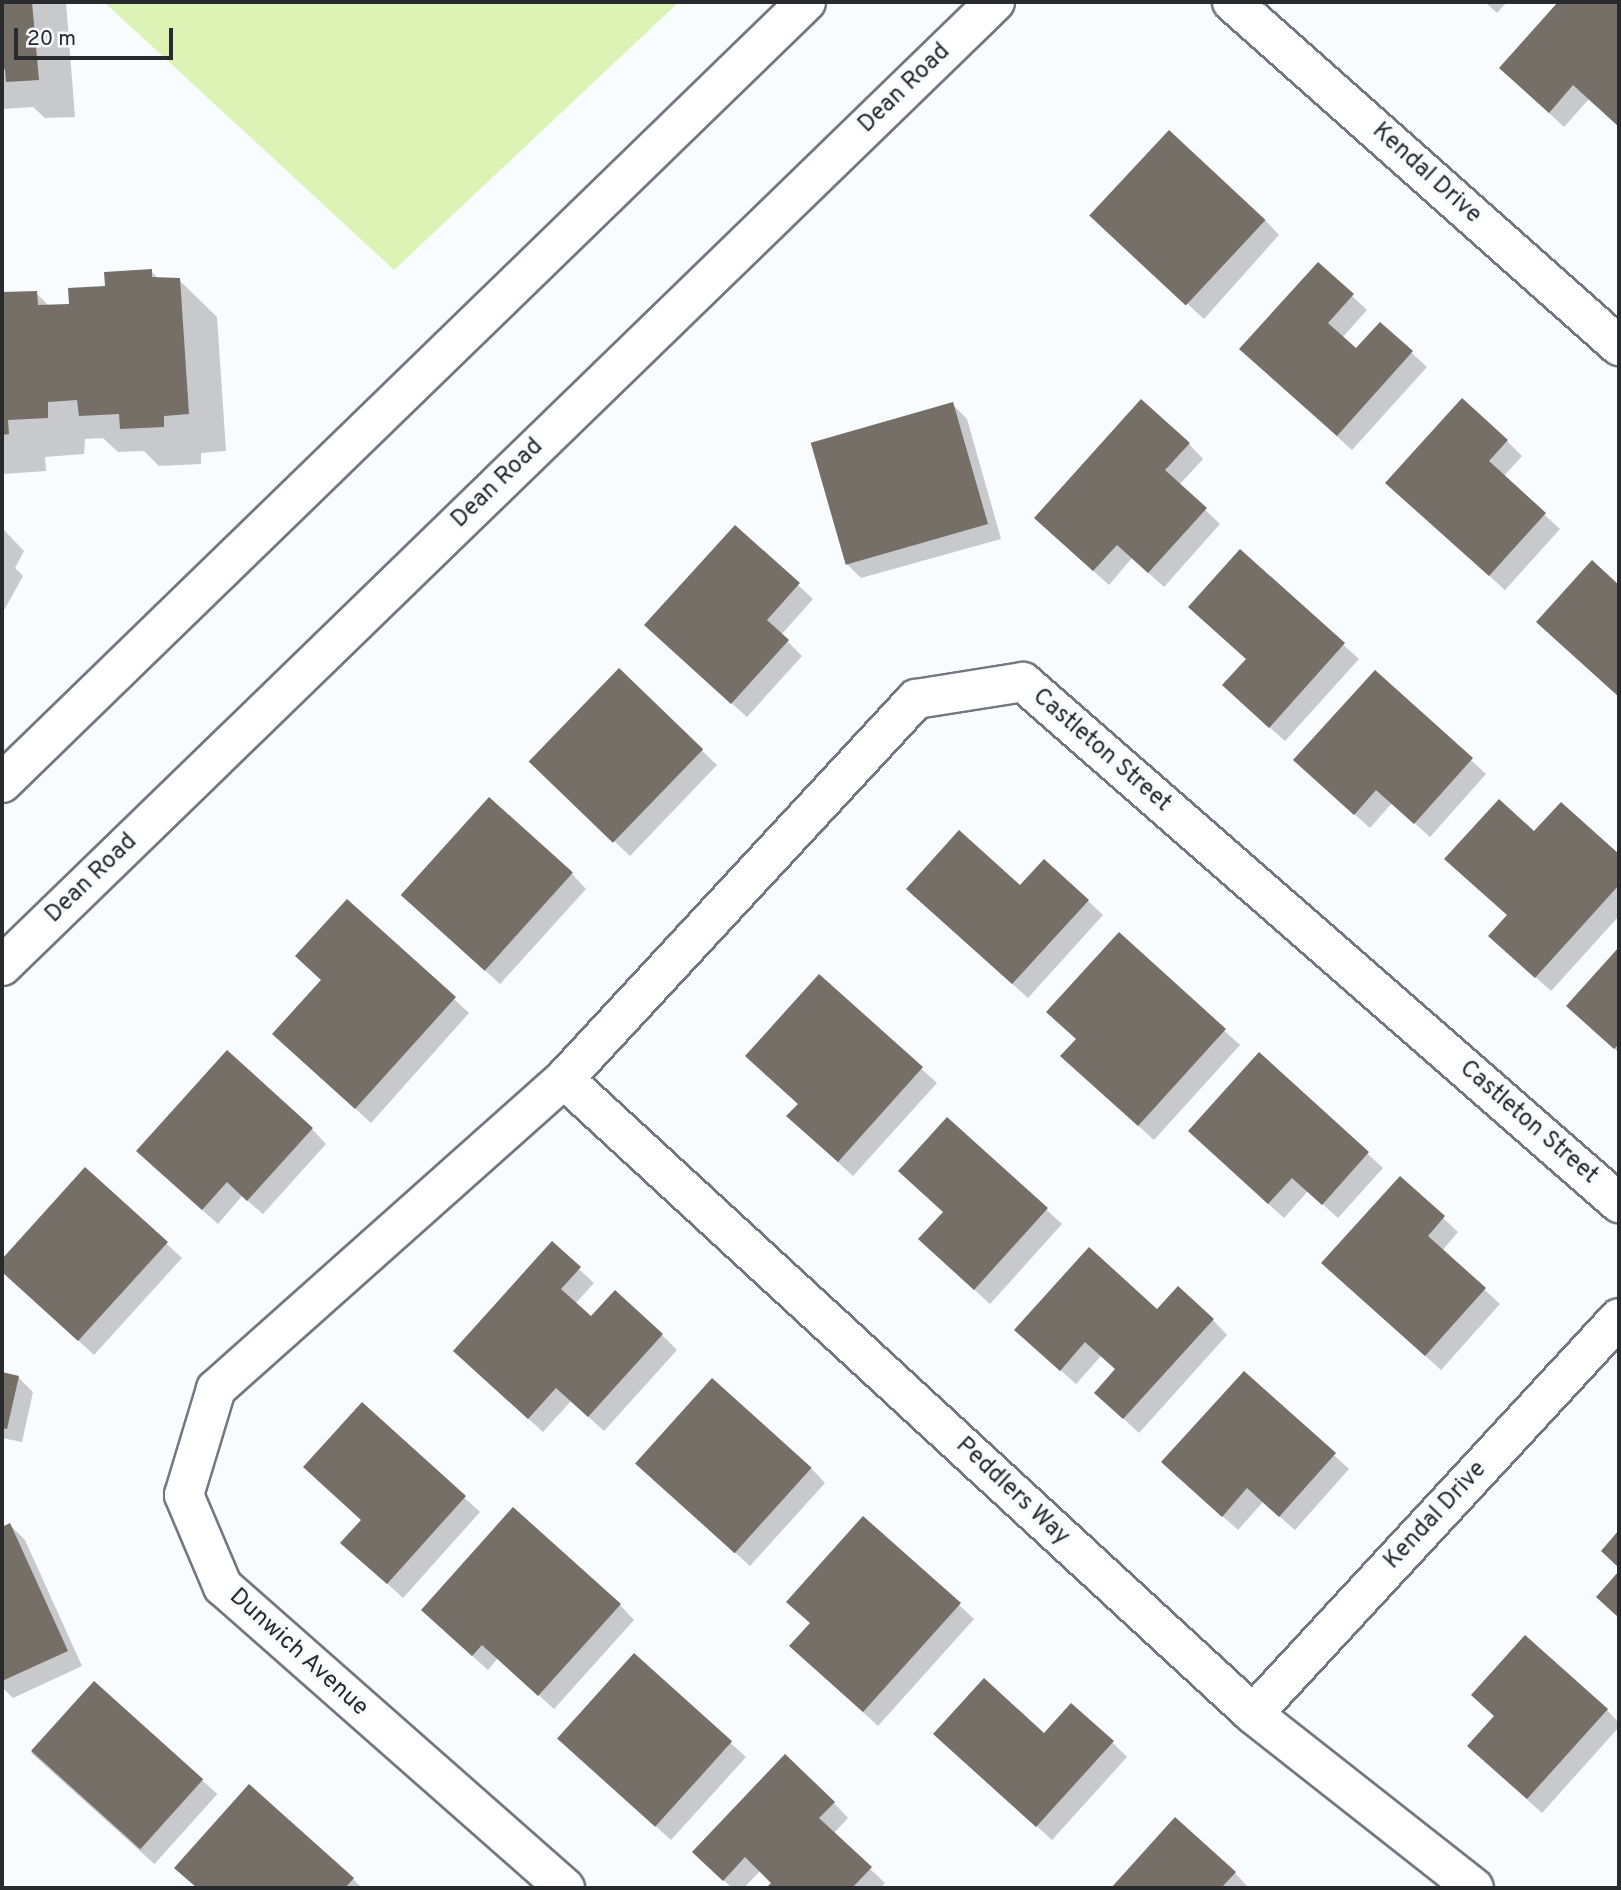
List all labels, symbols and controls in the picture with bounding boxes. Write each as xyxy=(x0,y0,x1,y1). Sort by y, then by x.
scale bar xyxy=(18,14,177,58)
text: 20 m xyxy=(27,26,76,53)
street label: Dean Road xyxy=(853,38,957,140)
street label: Kendal Drive xyxy=(1365,117,1487,231)
street label: Dean Road xyxy=(446,433,550,535)
street label: Castleton Street xyxy=(1026,683,1176,819)
street label: Dean Road xyxy=(40,828,144,930)
street label: Castleton Street xyxy=(1453,1055,1603,1191)
street label: Peddlers Way xyxy=(949,1432,1075,1552)
street label: Kendal Drive xyxy=(1379,1456,1493,1576)
street label: Dunwich Avenue xyxy=(222,1583,374,1723)

